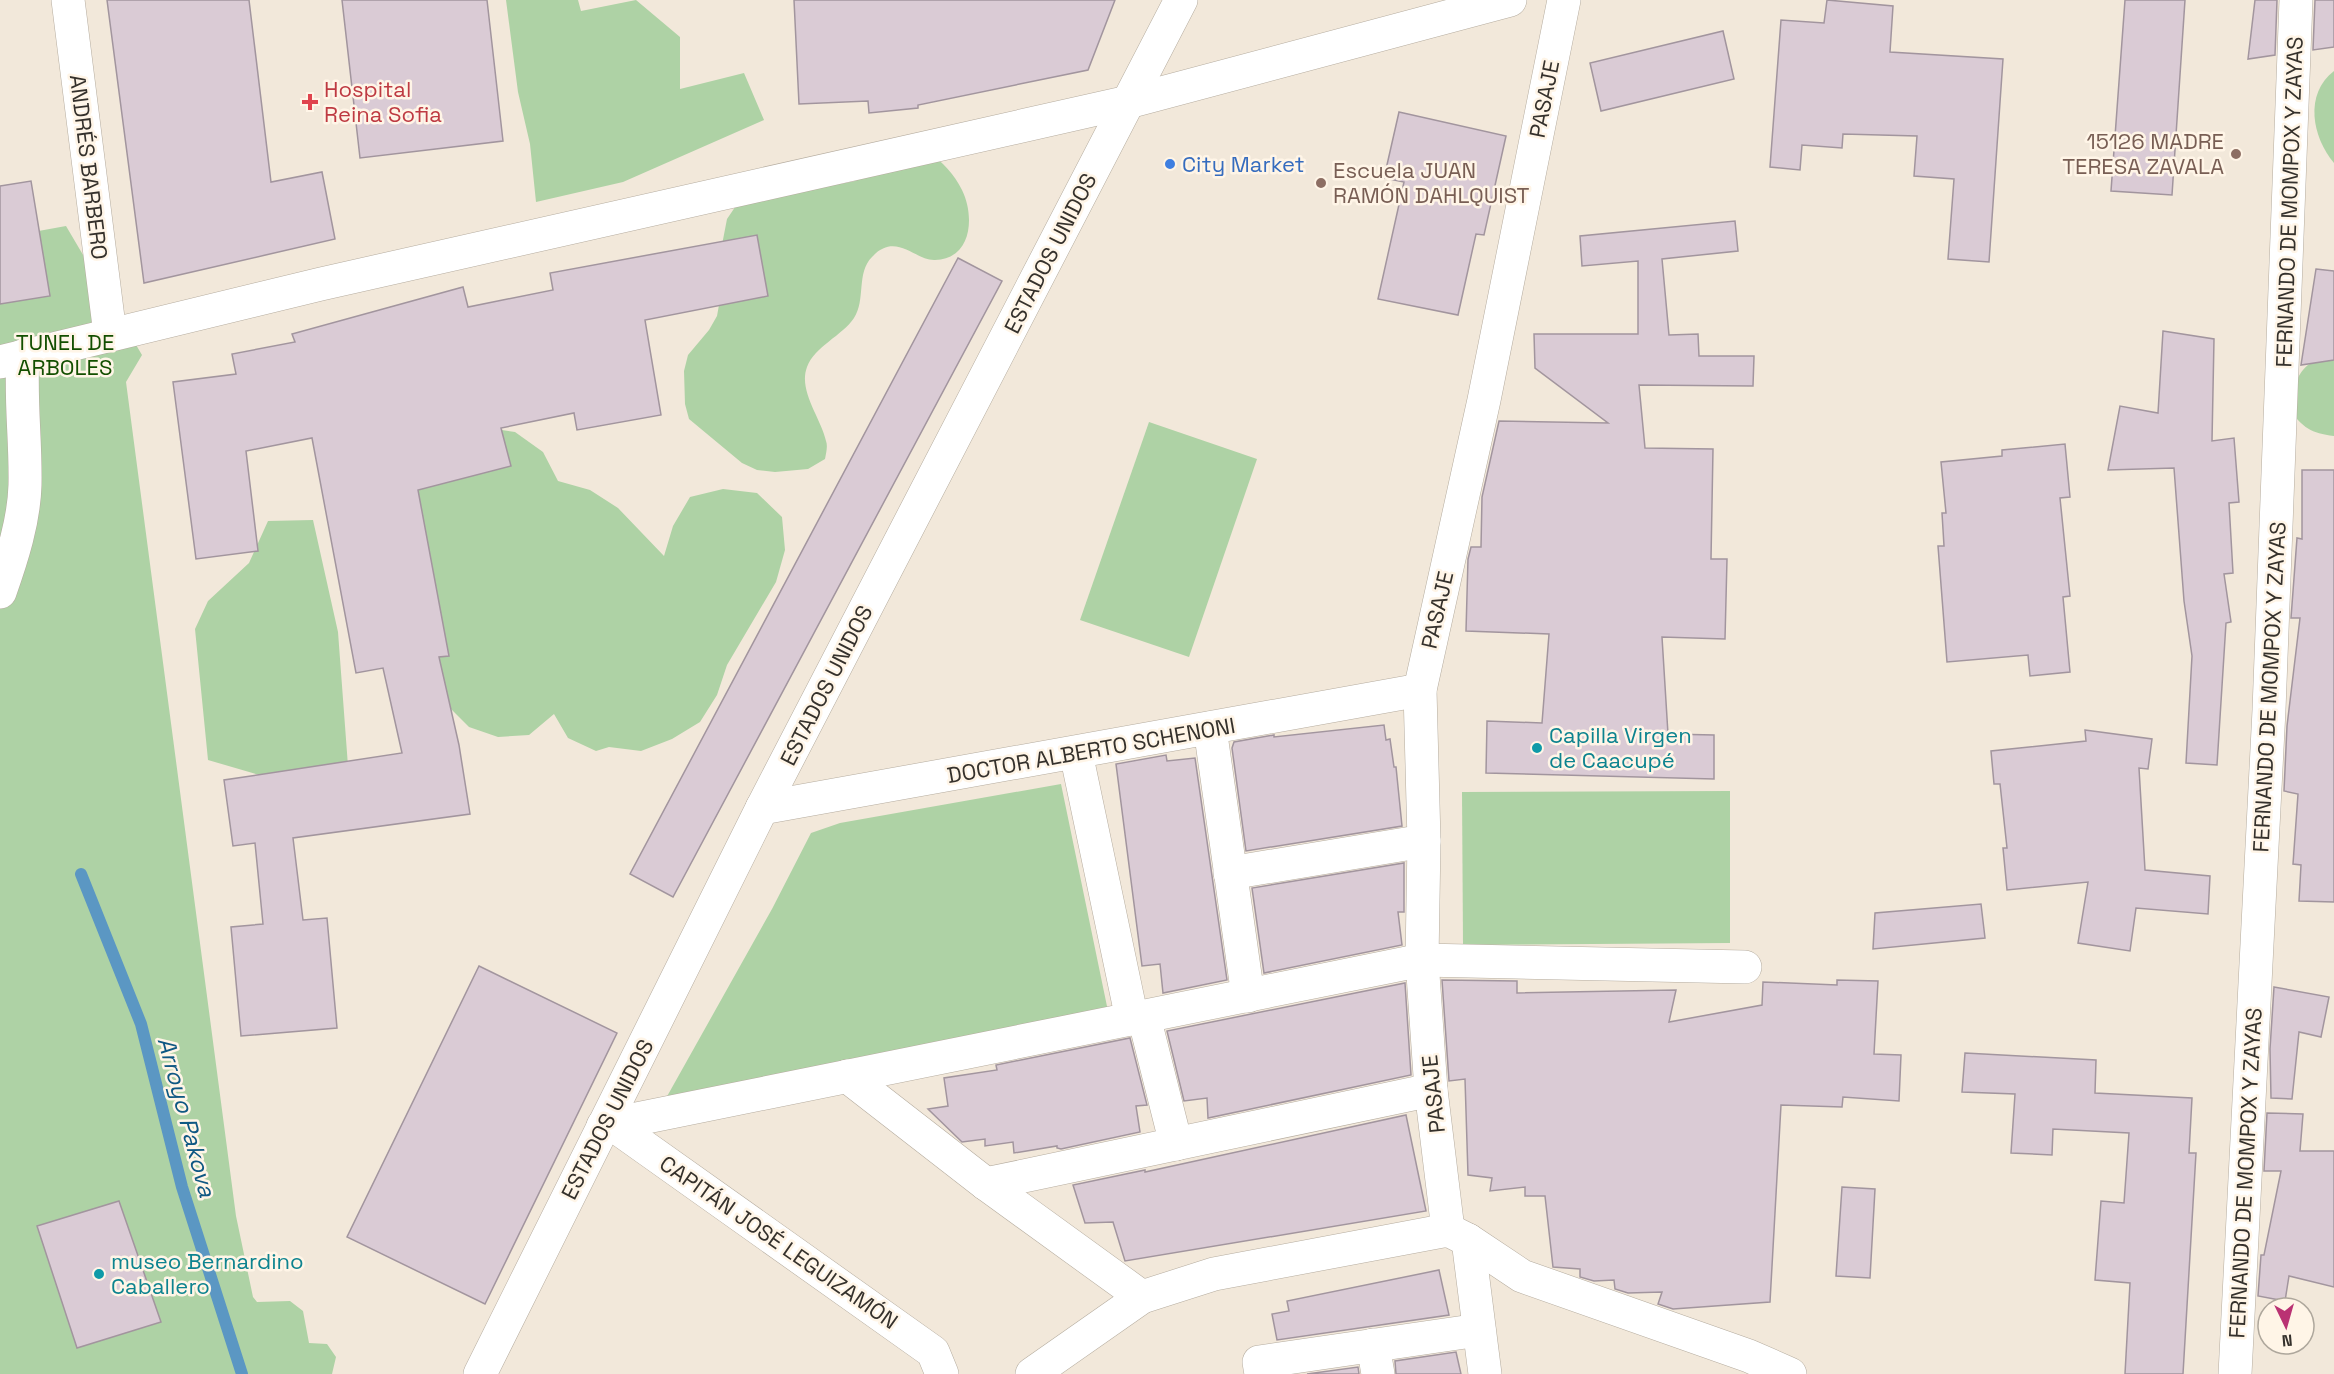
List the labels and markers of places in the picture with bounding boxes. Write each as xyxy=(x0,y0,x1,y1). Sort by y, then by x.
place label: Hospital Reina Sofia xyxy=(324,75,442,128)
marker: Hospital Reina Sofia xyxy=(301,93,319,111)
place label: 15126 MADRE TERESA ZAVALA xyxy=(2062,127,2224,180)
marker: 15126 MADRE TERESA ZAVALA xyxy=(2229,147,2243,161)
place label: City Market xyxy=(1182,150,1305,178)
place label: Escuela JUAN RAMÓN DAHLQUIST xyxy=(1333,156,1530,209)
marker: City Market xyxy=(1163,157,1177,171)
marker: Escuela JUAN RAMÓN DAHLQUIST xyxy=(1314,176,1328,190)
place label: Capilla Virgen de Caacupé xyxy=(1549,721,1692,774)
marker: Capilla Virgen de Caacupé xyxy=(1530,741,1544,755)
place label: museo Bernardino Caballero xyxy=(111,1247,304,1300)
marker: museo Bernardino Caballero xyxy=(92,1267,106,1281)

